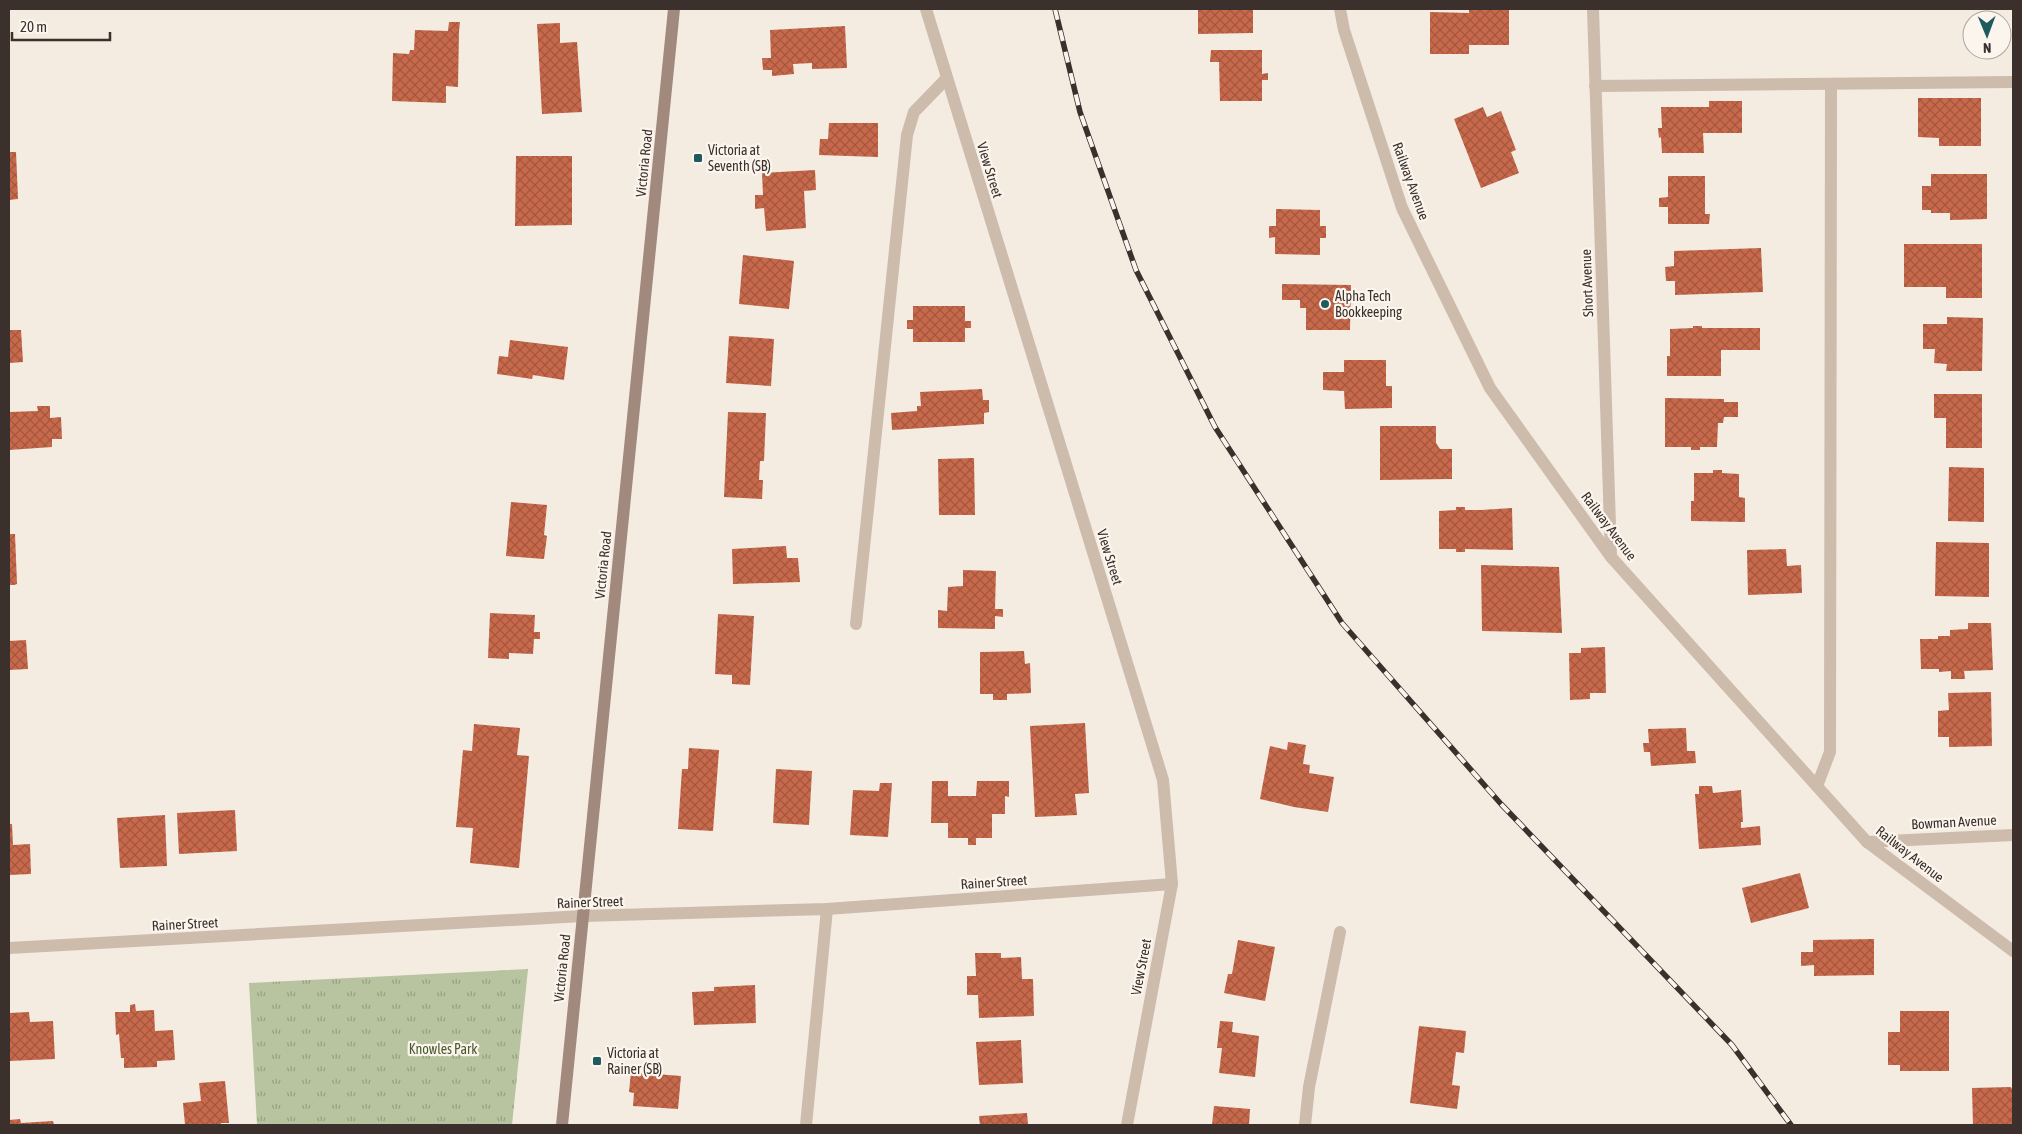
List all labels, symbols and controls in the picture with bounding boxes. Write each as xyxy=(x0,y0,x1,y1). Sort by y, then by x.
scale bar xyxy=(12,10,110,42)
north arrow xyxy=(1962,10,2012,60)
text: 20 m xyxy=(20,18,47,35)
text: N xyxy=(1983,40,1991,56)
street label: Victoria Road xyxy=(632,128,656,198)
street label: View Street xyxy=(974,140,1006,200)
street label: Railway Avenue xyxy=(1390,140,1432,222)
place label: Victoria at Seventh (SB) xyxy=(708,142,771,174)
marker: Victoria at Seventh (SB) xyxy=(692,152,704,164)
street label: Short Avenue xyxy=(1578,249,1596,317)
place label: Alpha Tech Bookkeeping xyxy=(1335,288,1402,320)
marker: Alpha Tech Bookkeeping xyxy=(1319,298,1331,310)
street label: Railway Avenue xyxy=(1578,489,1640,563)
street label: View Street xyxy=(1094,527,1126,587)
street label: Victoria Road xyxy=(591,530,615,600)
street label: Bowman Avenue xyxy=(1911,812,1997,832)
street label: Railway Avenue xyxy=(1873,823,1947,885)
street label: Rainer Street xyxy=(960,872,1028,892)
street label: Rainer Street xyxy=(556,893,624,911)
street label: Rainer Street xyxy=(151,914,219,934)
street label: Victoria Road xyxy=(550,933,574,1003)
street label: View Street xyxy=(1128,937,1154,997)
park label: Knowles Park xyxy=(409,1041,477,1057)
place label: Victoria at Rainer (SB) xyxy=(607,1045,662,1077)
marker: Victoria at Rainer (SB) xyxy=(591,1055,603,1067)

